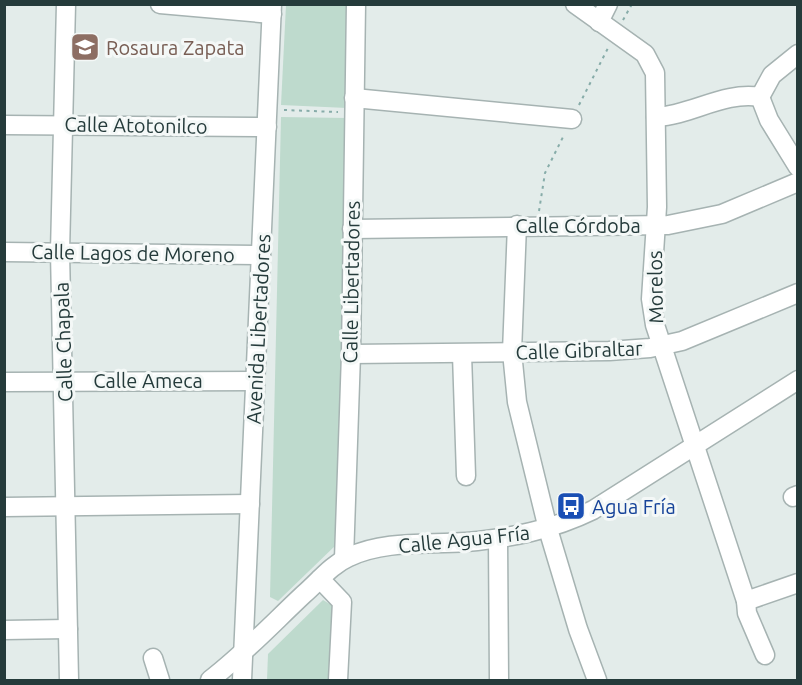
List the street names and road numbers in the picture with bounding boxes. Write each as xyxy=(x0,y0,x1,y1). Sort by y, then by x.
street label: Calle Atotonilco xyxy=(64,112,208,138)
street label: Calle Libertadores xyxy=(338,200,364,364)
street label: Calle Córdoba xyxy=(515,214,641,237)
street label: Avenida Libertadores xyxy=(242,233,274,425)
street label: Calle Lagos de Moreno xyxy=(31,240,235,266)
street label: Morelos xyxy=(643,250,667,324)
street label: Calle Chapala xyxy=(49,282,77,402)
street label: Calle Gibraltar xyxy=(515,336,643,364)
street label: Calle Ameca xyxy=(93,369,203,392)
street label: Calle Agua Fría xyxy=(397,521,531,557)

